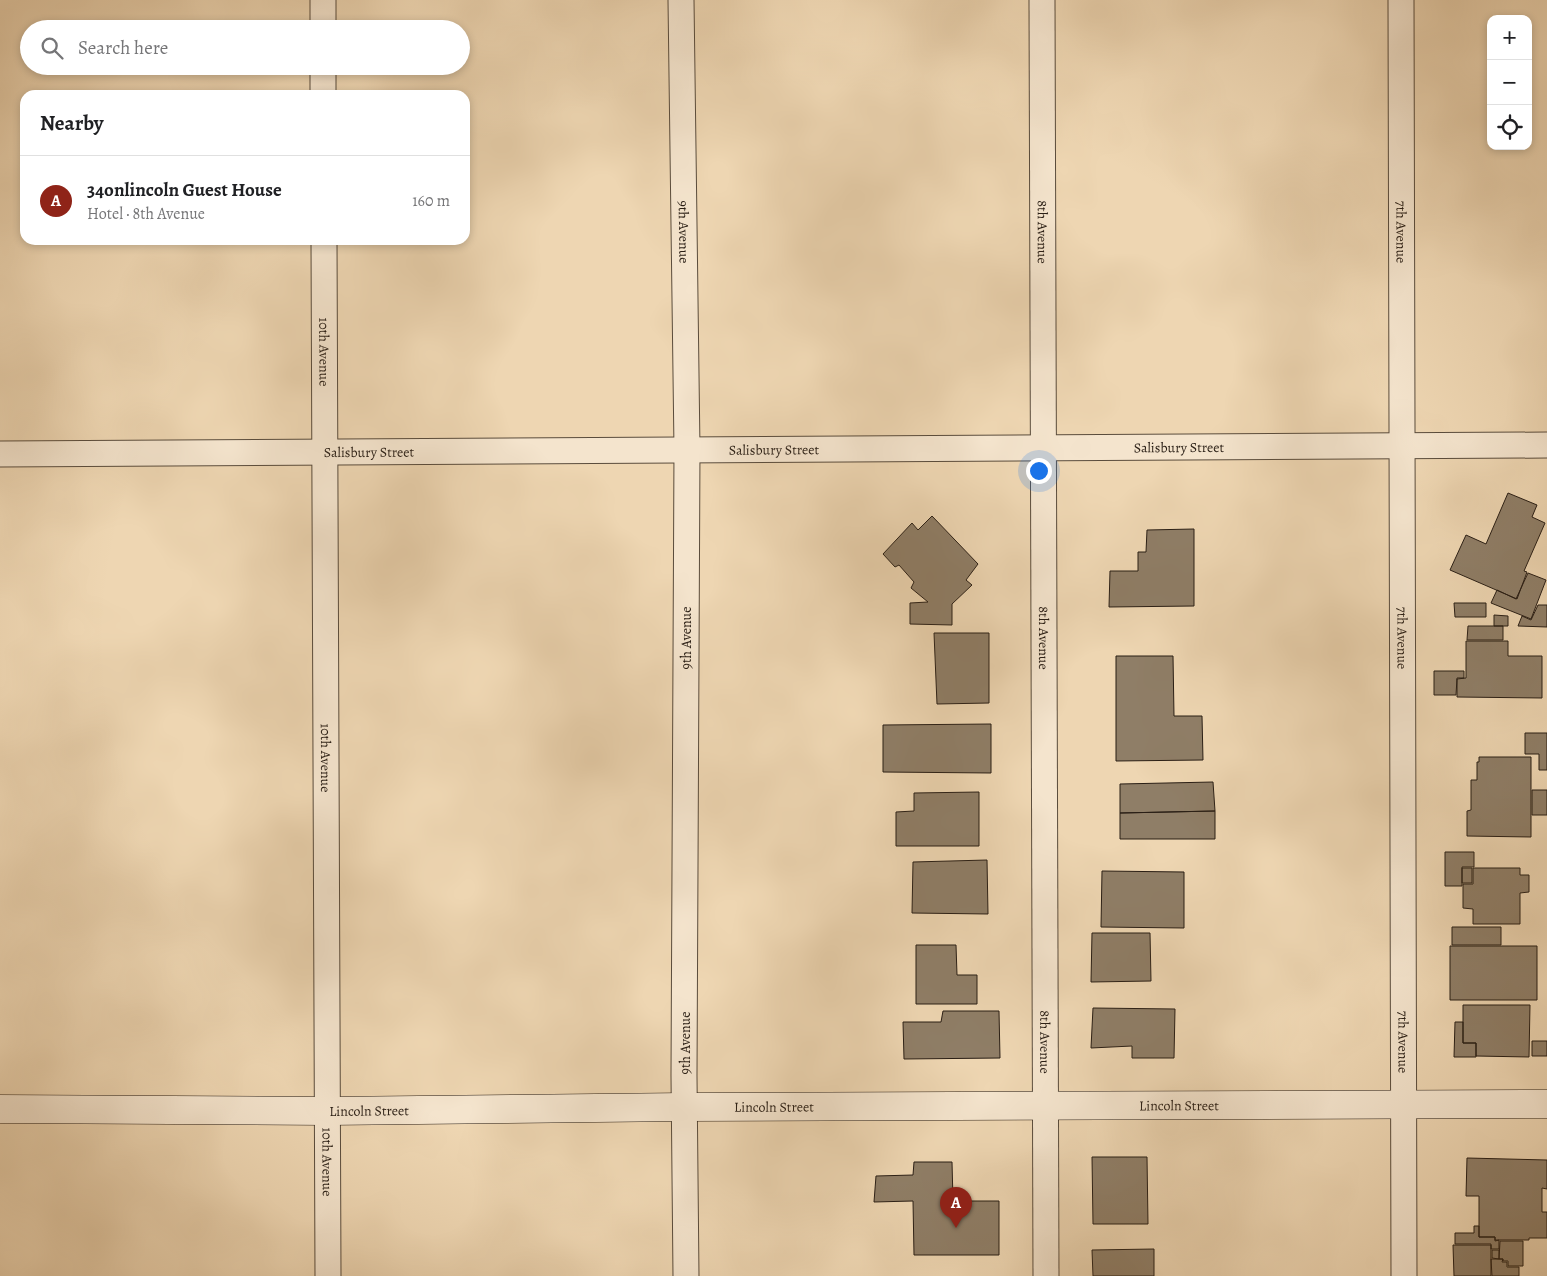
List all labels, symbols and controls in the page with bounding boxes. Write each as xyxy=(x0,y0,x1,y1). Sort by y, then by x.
map controls xyxy=(1487,15,1532,150)
button: + xyxy=(1487,15,1532,60)
search box xyxy=(20,20,470,75)
icon: search xyxy=(38,34,66,62)
text: Search here xyxy=(78,35,168,61)
button: − xyxy=(1487,60,1532,105)
button: locate xyxy=(1487,105,1532,150)
text: Nearby xyxy=(40,109,103,137)
text: 34onlincoln Guest House xyxy=(87,177,282,203)
text: A xyxy=(51,190,61,212)
text: 160 m xyxy=(412,190,450,212)
street label: 9th Avenue xyxy=(674,200,694,264)
street label: 8th Avenue xyxy=(1033,200,1052,264)
street label: 7th Avenue xyxy=(1392,201,1411,263)
text: Hotel · 8th Avenue xyxy=(87,203,205,225)
street label: 10th Avenue xyxy=(315,318,334,386)
street label: Salisbury Street xyxy=(1134,437,1225,457)
street label: Salisbury Street xyxy=(729,440,820,459)
street label: Salisbury Street xyxy=(324,442,415,462)
your location xyxy=(1026,458,1052,484)
street label: 8th Avenue xyxy=(1034,606,1054,670)
street label: 9th Avenue xyxy=(677,607,696,669)
street label: 7th Avenue xyxy=(1393,607,1412,669)
street label: 10th Avenue xyxy=(316,724,336,792)
street label: 8th Avenue xyxy=(1036,1010,1055,1074)
street label: 7th Avenue xyxy=(1394,1011,1413,1073)
street label: 9th Avenue xyxy=(676,1012,695,1074)
street label: Lincoln Street xyxy=(1139,1096,1219,1115)
street label: Lincoln Street xyxy=(734,1097,814,1116)
street label: Lincoln Street xyxy=(329,1101,409,1120)
street label: 10th Avenue xyxy=(318,1128,337,1196)
pin: A xyxy=(940,1187,972,1228)

